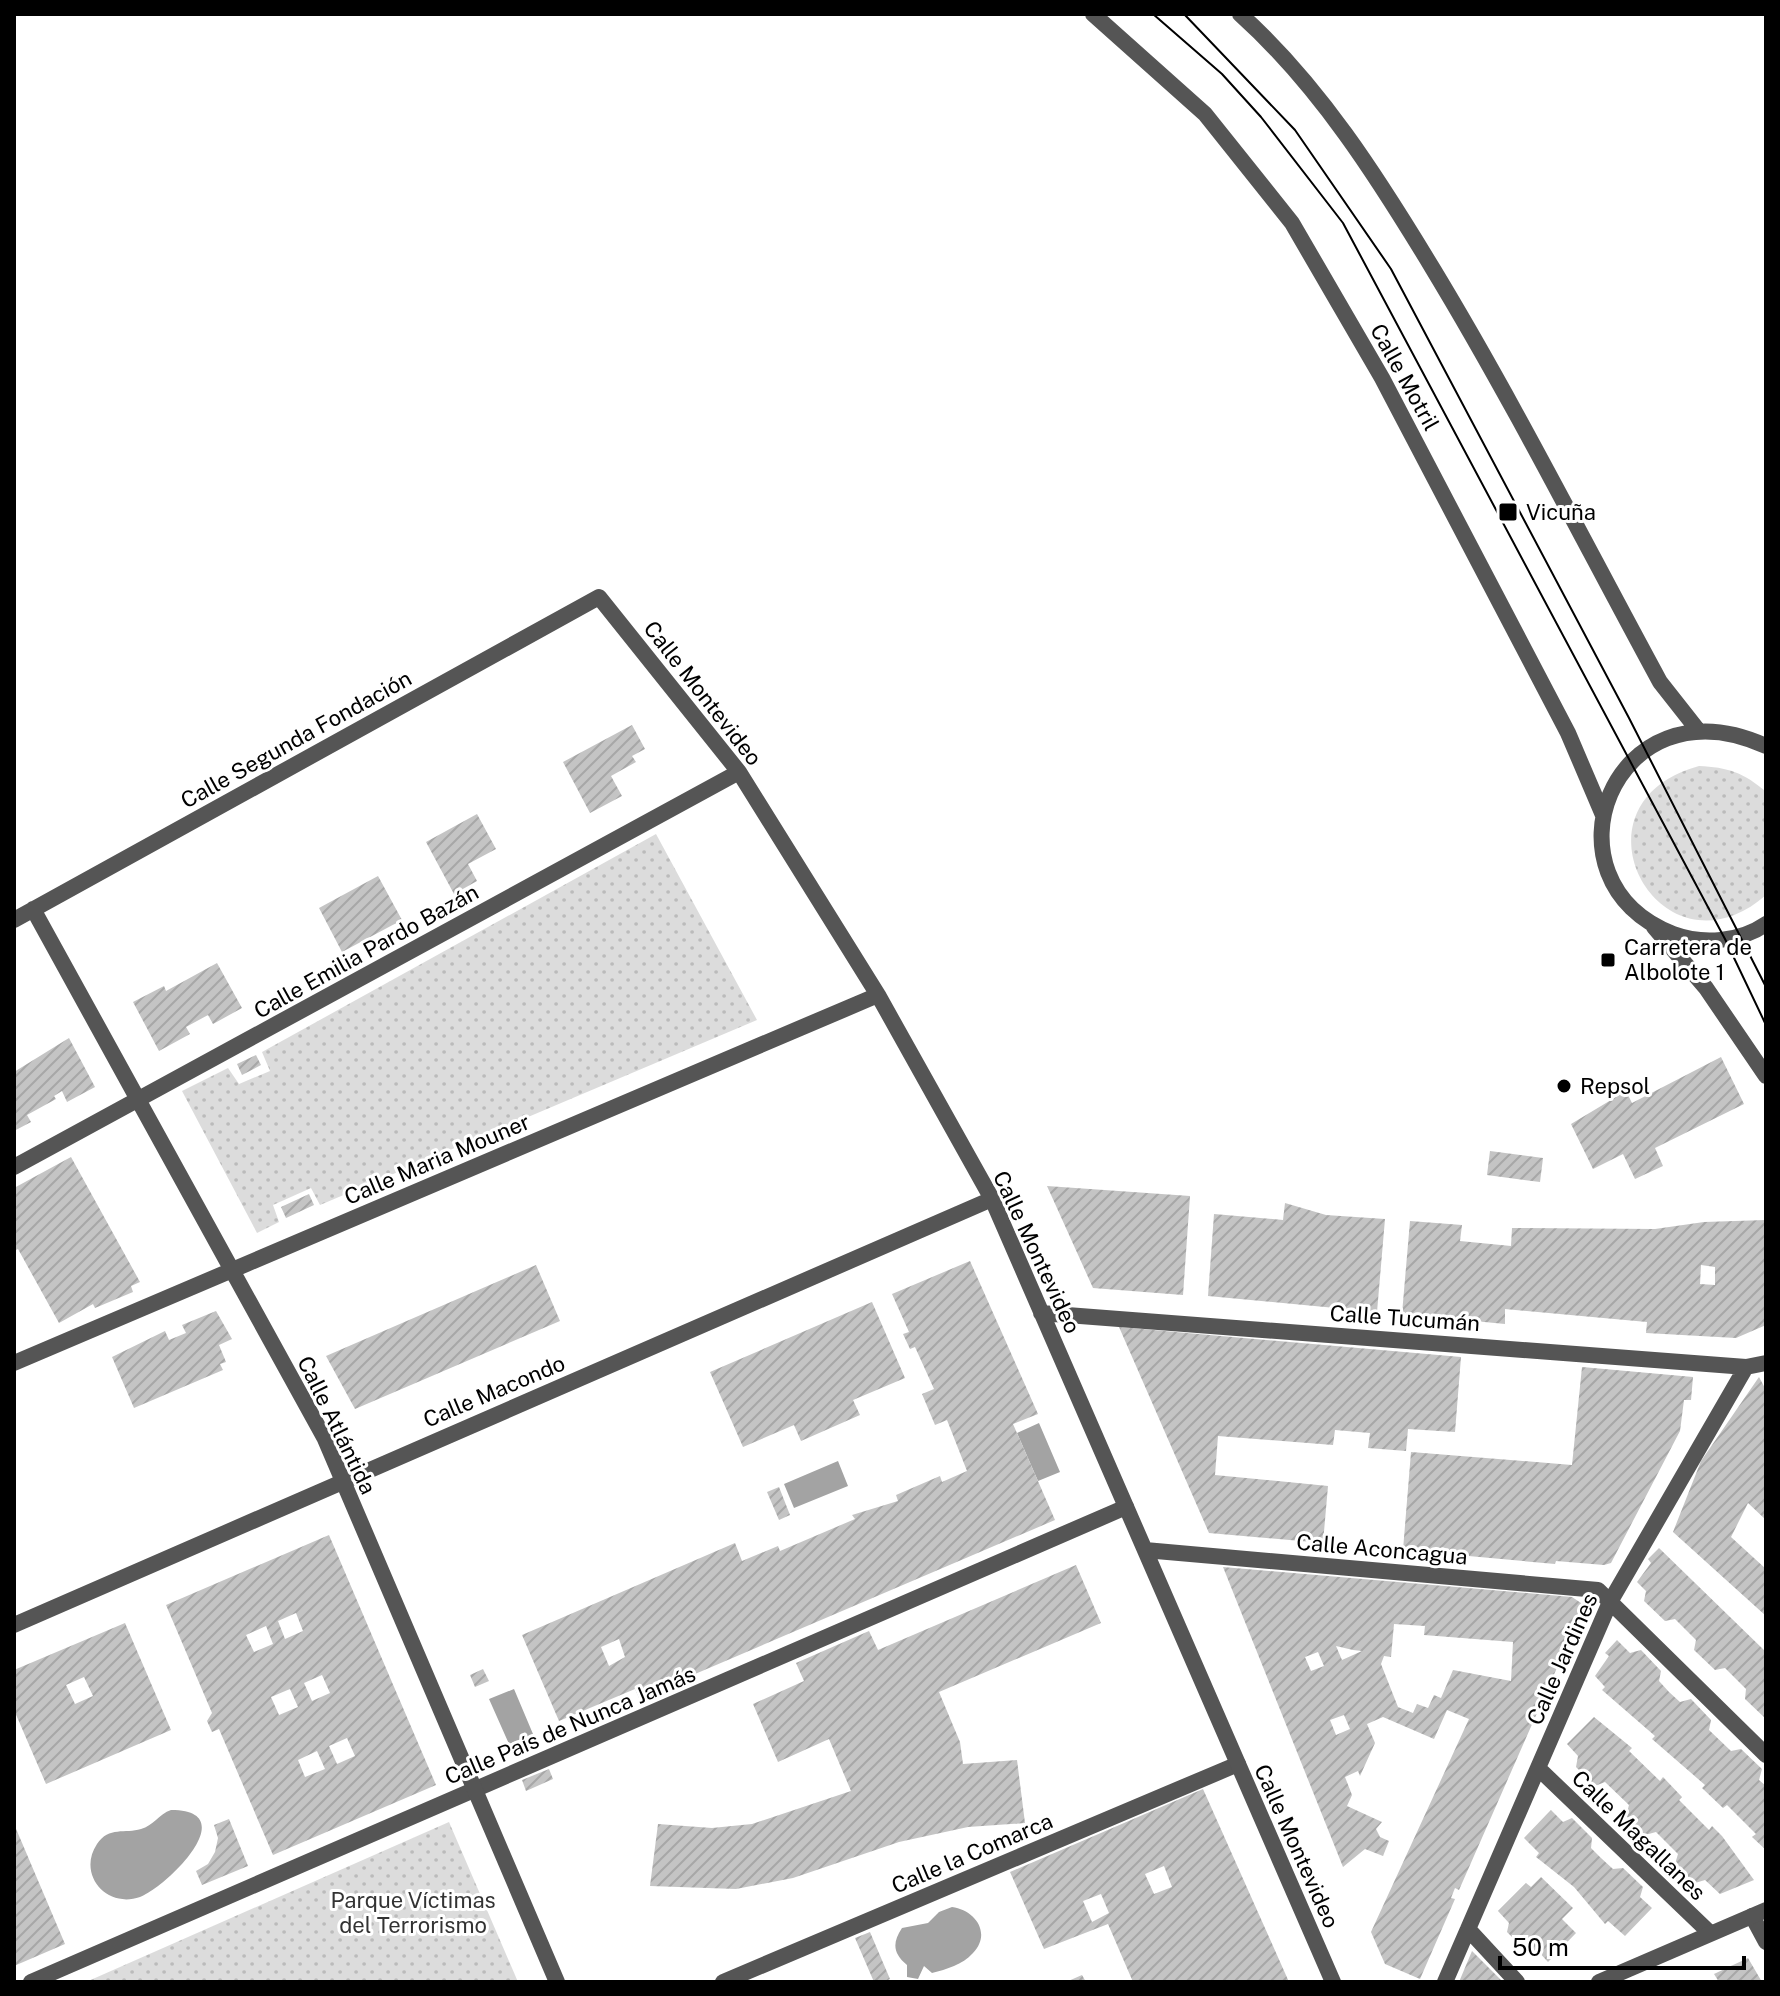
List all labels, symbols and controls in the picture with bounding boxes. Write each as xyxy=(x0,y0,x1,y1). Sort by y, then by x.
street label: Calle Motril xyxy=(1365,319,1445,435)
place label: Vicuña xyxy=(1526,499,1596,525)
marker: Vicuña xyxy=(1497,501,1519,523)
street label: Calle Montevideo xyxy=(638,616,768,770)
street label: Calle Segunda Fondación xyxy=(176,665,416,813)
street label: Calle Emilia Pardo Bazán xyxy=(249,878,483,1024)
place label: Carretera de Albolote 1 xyxy=(1624,934,1752,985)
marker: Carretera de Albolote 1 xyxy=(1599,951,1617,969)
place label: Repsol xyxy=(1580,1073,1650,1099)
marker: Repsol xyxy=(1555,1077,1573,1095)
street label: Calle Maria Mouner xyxy=(340,1108,534,1210)
street label: Calle Montevideo xyxy=(988,1167,1086,1337)
street label: Calle Tucumán xyxy=(1329,1300,1481,1336)
street label: Calle Macondo xyxy=(419,1349,569,1433)
street label: Calle Atlántida xyxy=(292,1352,382,1498)
street label: Calle Aconcagua xyxy=(1295,1529,1469,1569)
street label: Calle Jardines xyxy=(1521,1589,1603,1729)
street label: Calle País de Nunca Jamás xyxy=(441,1660,699,1790)
street label: Calle Montevideo xyxy=(1249,1760,1345,1932)
street label: Calle Magallanes xyxy=(1567,1765,1711,1905)
street label: Calle la Comarca xyxy=(888,1807,1056,1899)
park label: Parque Víctimas del Terrorismo xyxy=(330,1887,496,1938)
scale bar xyxy=(1500,1920,1744,1970)
text: 50 m xyxy=(1512,1933,1569,1961)

